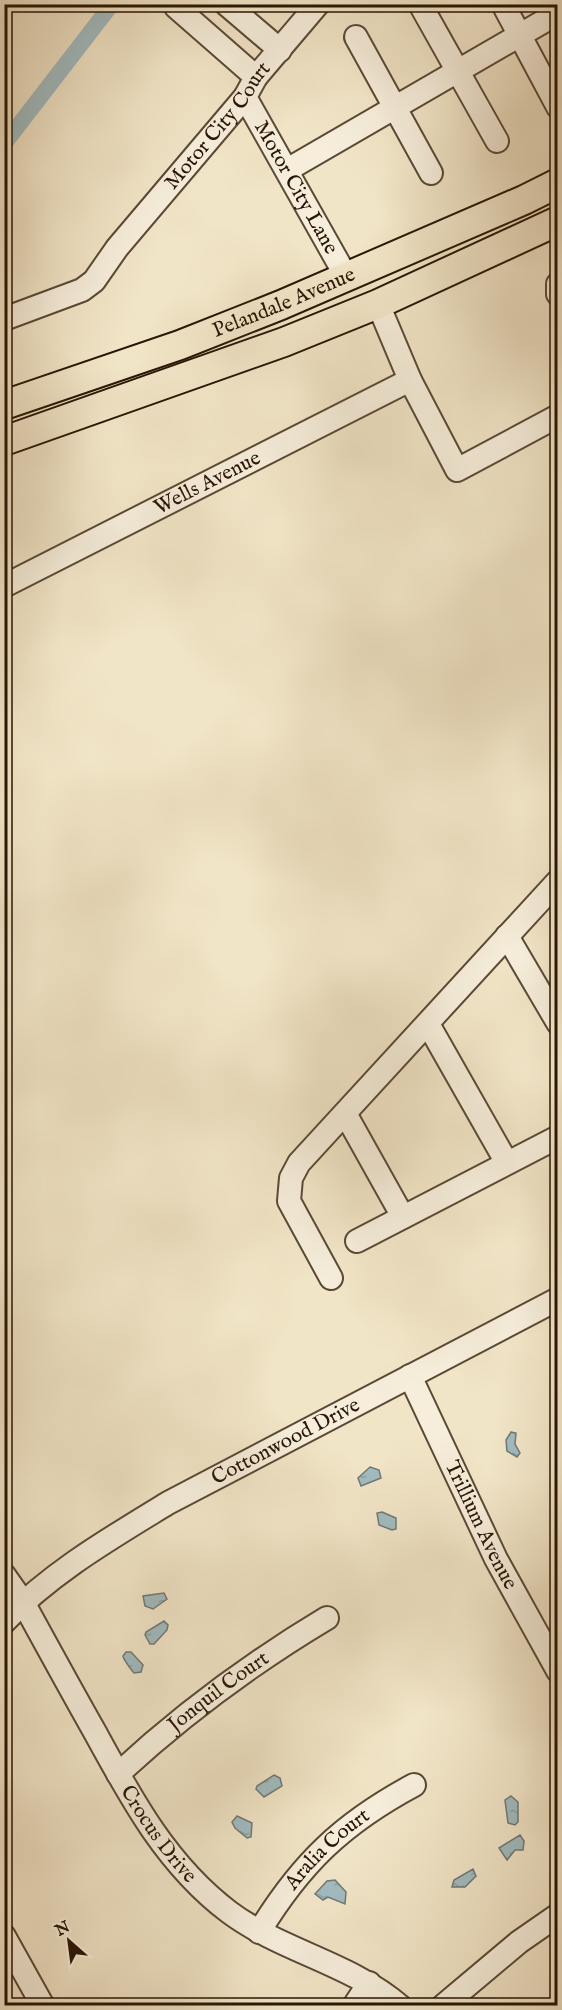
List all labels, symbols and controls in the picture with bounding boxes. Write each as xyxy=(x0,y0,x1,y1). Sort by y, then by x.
street label: Motor City Court xyxy=(159,56,277,195)
street label: Motor City Lane xyxy=(248,116,345,259)
street label: Pelandale Avenue xyxy=(209,261,360,344)
street label: Wells Avenue xyxy=(149,444,266,521)
street label: Cottonwood Drive xyxy=(207,1391,365,1491)
street label: Trillium Avenue xyxy=(438,1456,524,1595)
street label: Jonquil Court xyxy=(161,1645,274,1740)
street label: Crocus Drive xyxy=(114,1780,203,1889)
street label: Aralia Court xyxy=(278,1802,375,1897)
north arrow xyxy=(39,1911,99,1971)
text: N xyxy=(51,1917,74,1942)

